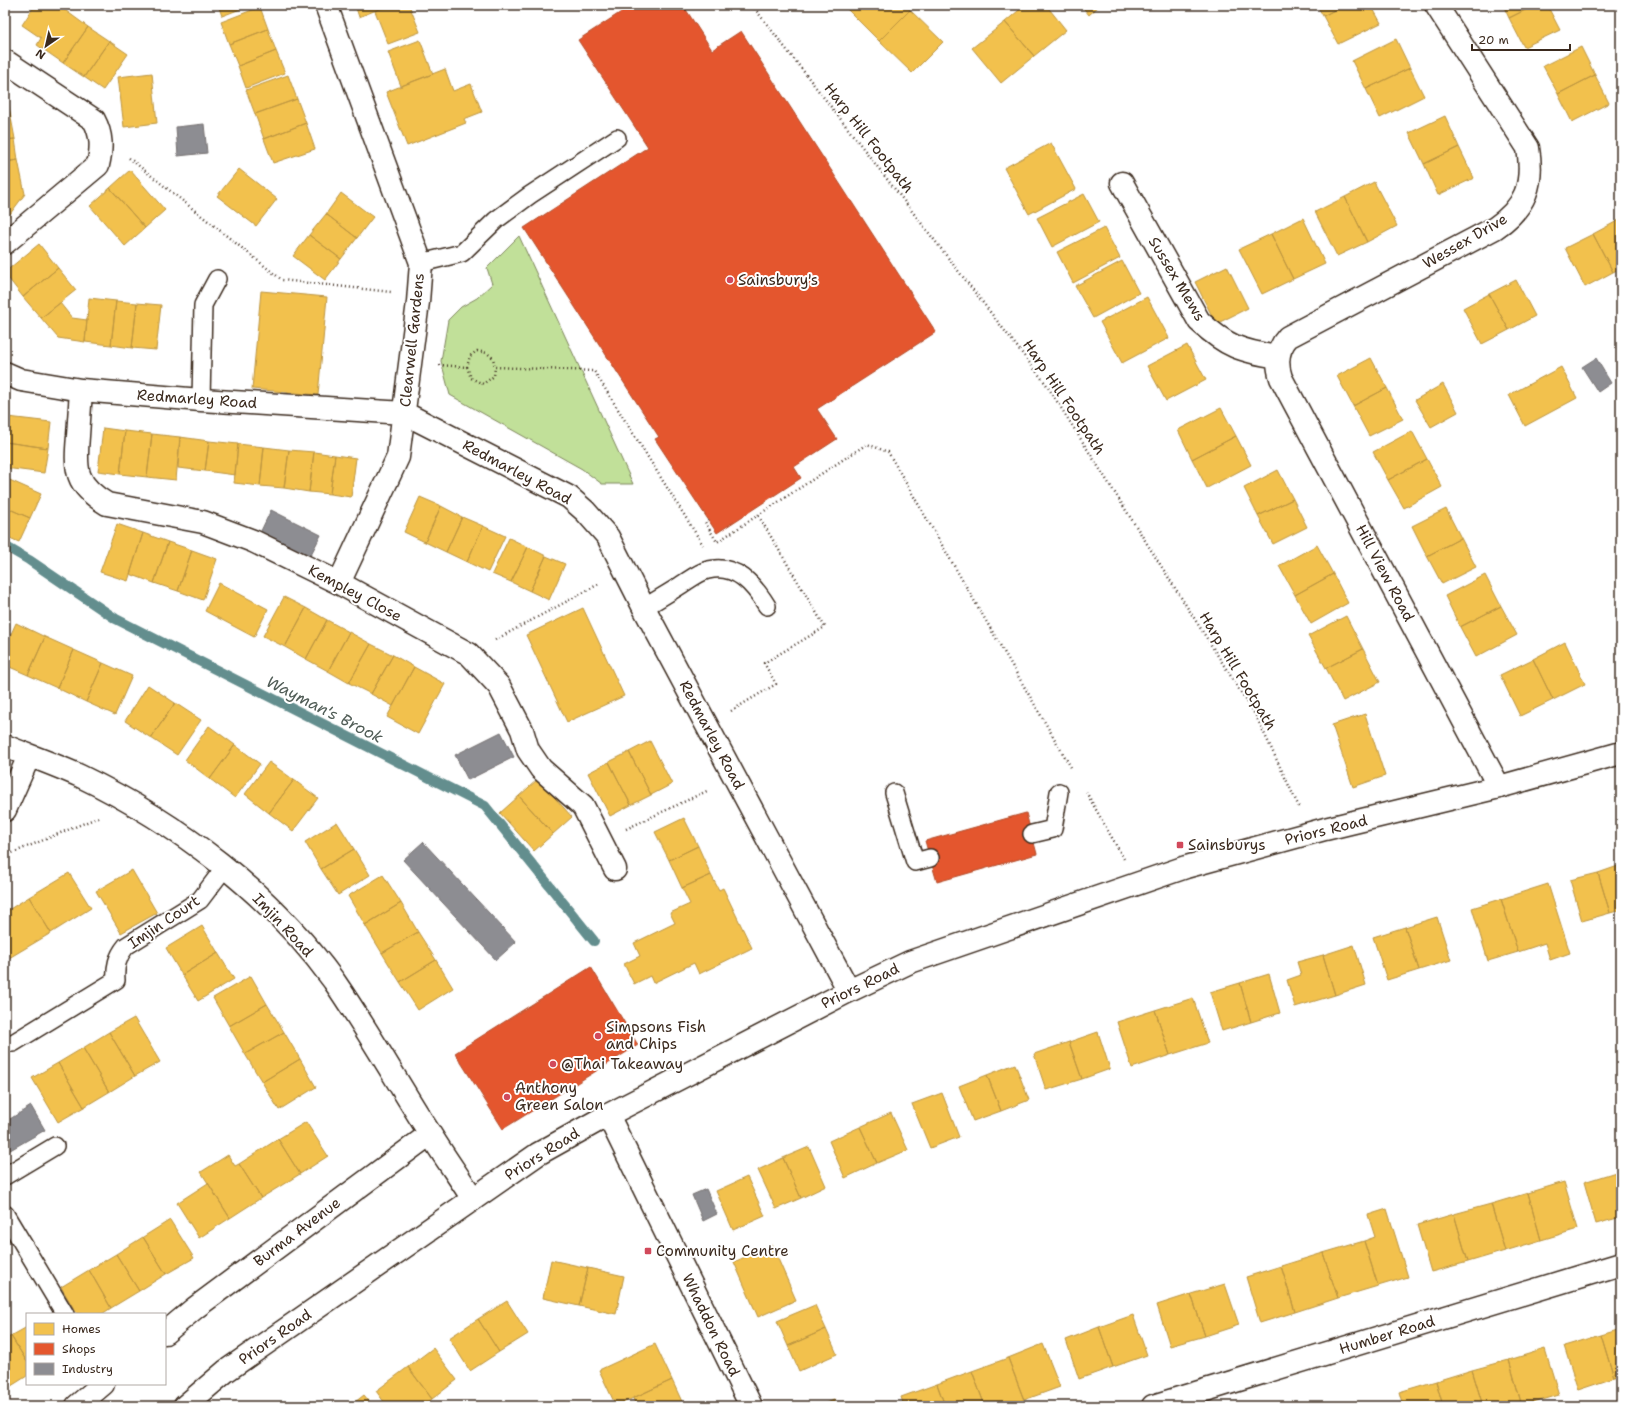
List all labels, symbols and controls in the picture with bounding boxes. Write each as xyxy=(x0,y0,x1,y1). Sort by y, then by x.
north arrow xyxy=(26,26,66,66)
scale bar xyxy=(1472,26,1570,52)
text: 20 m xyxy=(1478,32,1509,48)
text: N xyxy=(33,45,48,63)
street label: Harp Hill Footpath xyxy=(820,79,918,197)
street label: Wessex Drive xyxy=(1419,209,1511,273)
street label: Sussex Mews xyxy=(1144,233,1210,325)
place label: Sainsbury's xyxy=(738,270,818,290)
street label: Clearwell Gardens xyxy=(395,272,429,408)
marker: Sainsbury's xyxy=(725,275,735,285)
street label: Harp Hill Footpath xyxy=(1018,335,1110,459)
street label: Redmarley Road xyxy=(136,385,258,413)
street label: Redmarley Road xyxy=(459,435,575,509)
street label: Hill View Road xyxy=(1351,521,1419,625)
street label: Kempley Close xyxy=(305,560,405,626)
street label: Harp Hill Footpath xyxy=(1195,608,1281,734)
water label: Wayman's Brook xyxy=(263,671,387,748)
street label: Redmarley Road xyxy=(675,677,749,793)
street label: Priors Road xyxy=(1283,810,1370,850)
place label: Sainsburys xyxy=(1188,835,1266,855)
marker: Sainsburys xyxy=(1175,840,1185,850)
street label: Imjin Road xyxy=(248,889,318,962)
street label: Imjin Court xyxy=(124,891,204,953)
street label: Priors Road xyxy=(818,958,903,1014)
place label: Simpsons Fish and Chips xyxy=(606,1017,706,1054)
marker: Simpsons Fish and Chips xyxy=(593,1031,603,1041)
place label: @Thai Takeaway xyxy=(561,1054,683,1074)
marker: @Thai Takeaway xyxy=(548,1059,558,1069)
place label: Anthony Green Salon xyxy=(515,1078,604,1115)
marker: Anthony Green Salon xyxy=(502,1092,512,1102)
street label: Priors Road xyxy=(501,1123,584,1185)
street label: Burma Avenue xyxy=(249,1193,345,1271)
place label: Community Centre xyxy=(656,1241,789,1261)
marker: Community Centre xyxy=(643,1246,653,1256)
street label: Whaddon Road xyxy=(677,1270,745,1380)
street label: Priors Road xyxy=(235,1304,316,1369)
street label: Humber Road xyxy=(1337,1311,1438,1359)
legend xyxy=(26,1313,166,1385)
text: Homes xyxy=(62,1321,101,1337)
text: Shops xyxy=(62,1341,96,1357)
text: Industry xyxy=(62,1361,113,1377)

